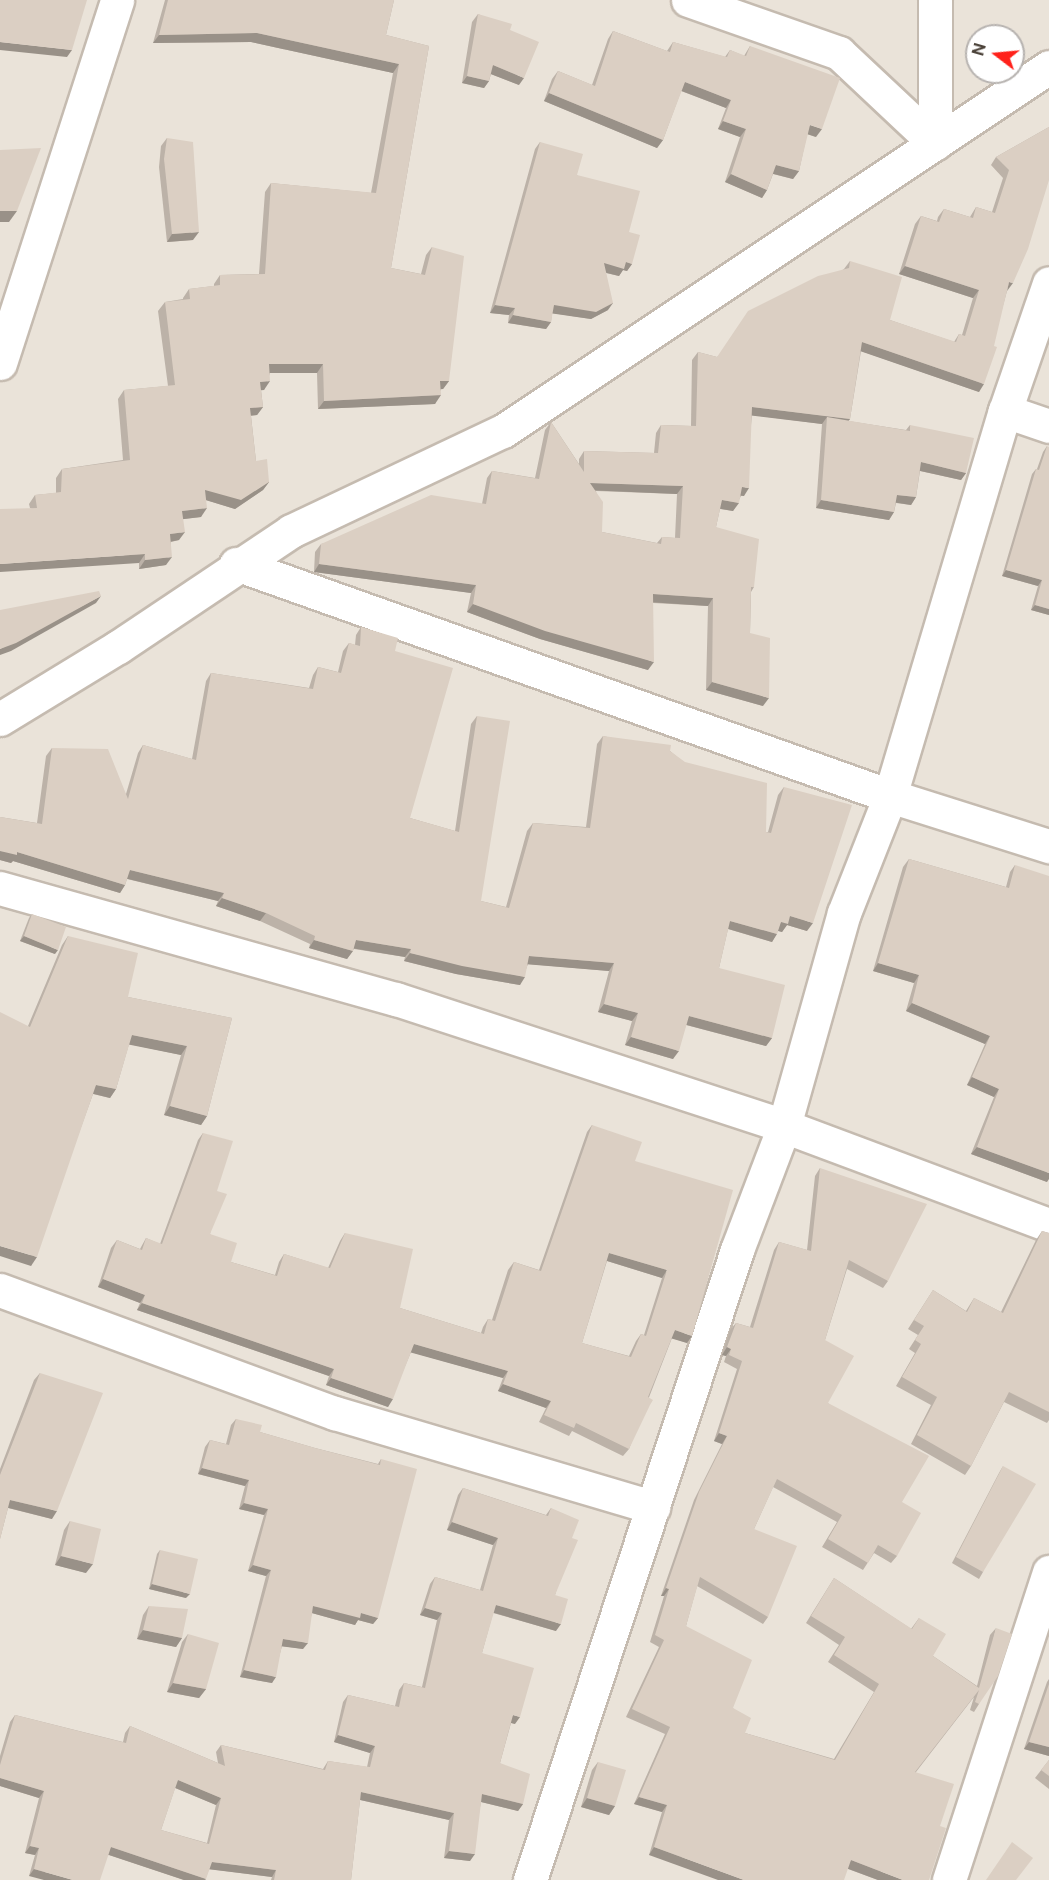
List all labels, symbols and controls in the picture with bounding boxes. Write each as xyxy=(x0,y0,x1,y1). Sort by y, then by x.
north arrow xyxy=(965,24,1025,84)
text: N xyxy=(968,41,990,58)

